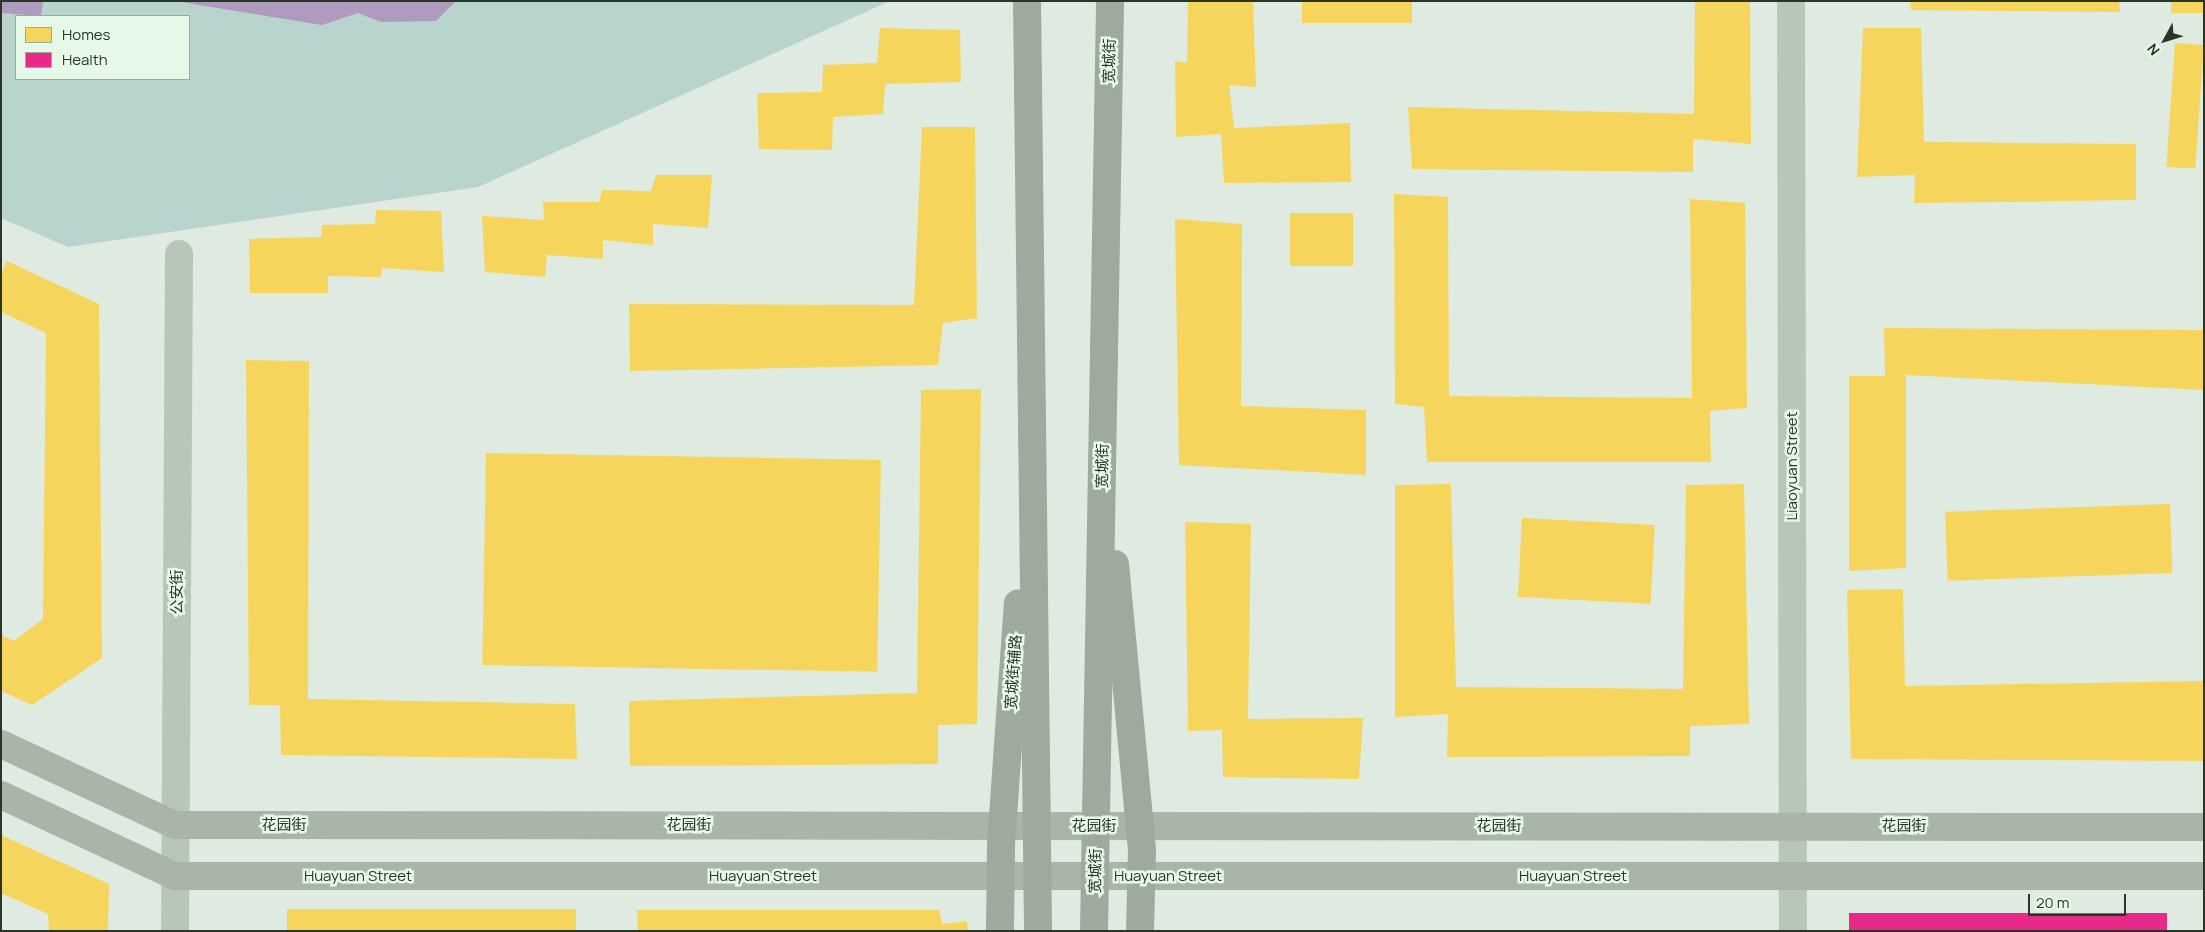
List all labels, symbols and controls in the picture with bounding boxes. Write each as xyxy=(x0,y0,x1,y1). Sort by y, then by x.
legend xyxy=(15,15,190,80)
north arrow xyxy=(2140,15,2190,65)
text: Homes xyxy=(62,24,110,45)
street label: 宽城街 xyxy=(1100,38,1118,84)
text: N xyxy=(2142,40,2164,60)
text: Health xyxy=(62,49,108,70)
street label: Liaoyuan Street xyxy=(1783,411,1801,521)
street label: 宽城街 xyxy=(1093,443,1111,489)
street label: 公安街 xyxy=(168,570,186,614)
street label: 宽城街辅路 xyxy=(1001,634,1025,710)
street label: 花园街 xyxy=(262,816,306,834)
street label: 花园街 xyxy=(667,816,711,834)
street label: 花园街 xyxy=(1072,817,1116,835)
street label: 花园街 xyxy=(1477,817,1521,835)
street label: 花园街 xyxy=(1882,817,1926,835)
street label: 宽城街 xyxy=(1086,848,1104,894)
street label: Huayuan Street xyxy=(304,867,412,885)
street label: Huayuan Street xyxy=(709,867,817,885)
street label: Huayuan Street xyxy=(1114,867,1222,885)
street label: Huayuan Street xyxy=(1519,867,1627,885)
scale bar xyxy=(2030,884,2128,916)
text: 20 m xyxy=(2036,892,2069,913)

